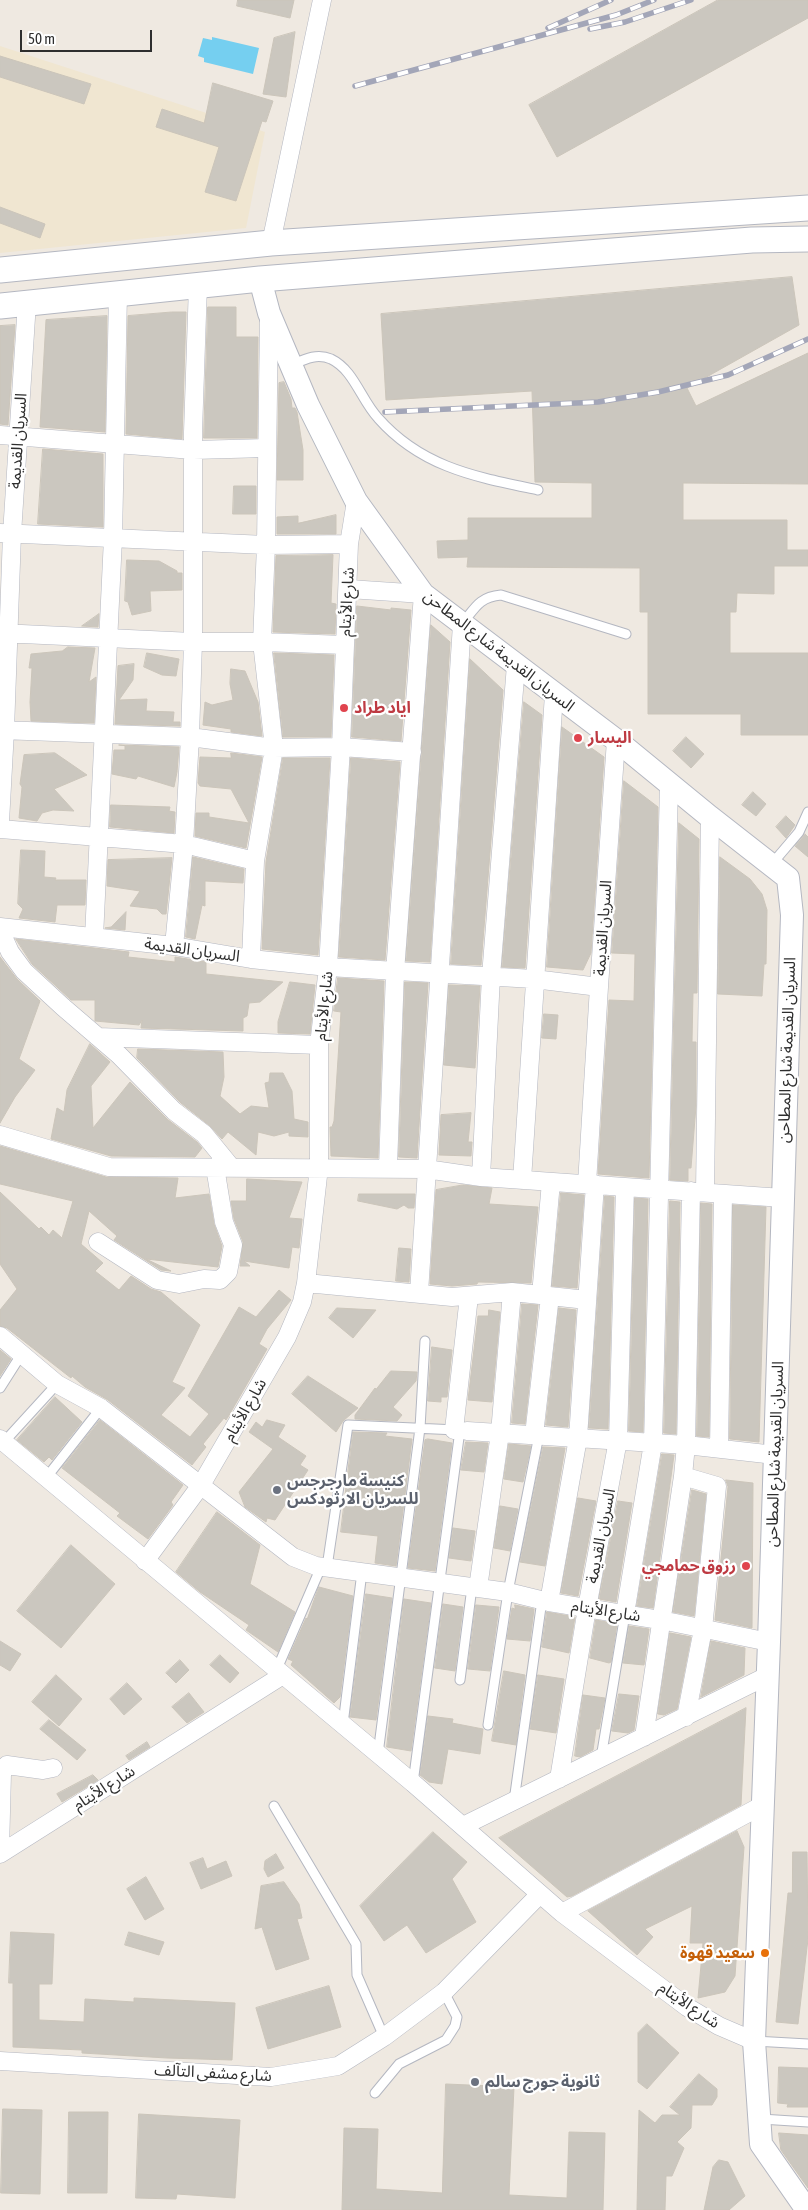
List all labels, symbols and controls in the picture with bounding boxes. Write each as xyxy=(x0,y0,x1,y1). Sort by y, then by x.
scale bar xyxy=(22,20,155,52)
text: 50 m xyxy=(28,30,55,47)
street label: السريان القديمة xyxy=(5,392,31,490)
street label: شارع الأيتام xyxy=(336,567,358,637)
street label: السريان القديمة شارع المطاحن xyxy=(420,586,578,716)
place label: اياد طراد xyxy=(354,698,411,718)
marker: اياد طراد xyxy=(338,702,350,714)
place label: اليسار xyxy=(588,728,632,748)
marker: اليسار xyxy=(572,732,584,744)
street label: السريان القديمة xyxy=(590,879,616,977)
street label: السريان القديمة xyxy=(143,934,241,966)
street label: السريان القديمة شارع المطاحن xyxy=(774,957,800,1143)
street label: شارع الأيتام xyxy=(311,970,337,1042)
street label: السريان القديمة شارع المطاحن xyxy=(762,1361,788,1547)
street label: شارع الأيتام xyxy=(219,1375,271,1445)
place label: كنيسة مارجرجس للسريان الارثودكس xyxy=(287,1471,418,1509)
marker: كنيسة مارجرجس للسريان الارثودكس xyxy=(271,1484,283,1496)
street label: السريان القديمة xyxy=(582,1487,620,1585)
place label: رزوق حمامجي xyxy=(642,1556,736,1576)
marker: رزوق حمامجي xyxy=(740,1560,752,1572)
street label: شارع الأيتام xyxy=(570,1596,642,1626)
street label: شارع الأيتام xyxy=(69,1761,139,1815)
place label: سعيد قهوة xyxy=(680,1943,755,1963)
marker: سعيد قهوة xyxy=(759,1947,771,1959)
street label: شارع الأيتام xyxy=(655,1978,723,2032)
street label: شارع مشفى التآلف xyxy=(154,2060,272,2086)
place label: ثانوية جورج سالم xyxy=(485,2072,600,2092)
marker: ثانوية جورج سالم xyxy=(469,2076,481,2088)

